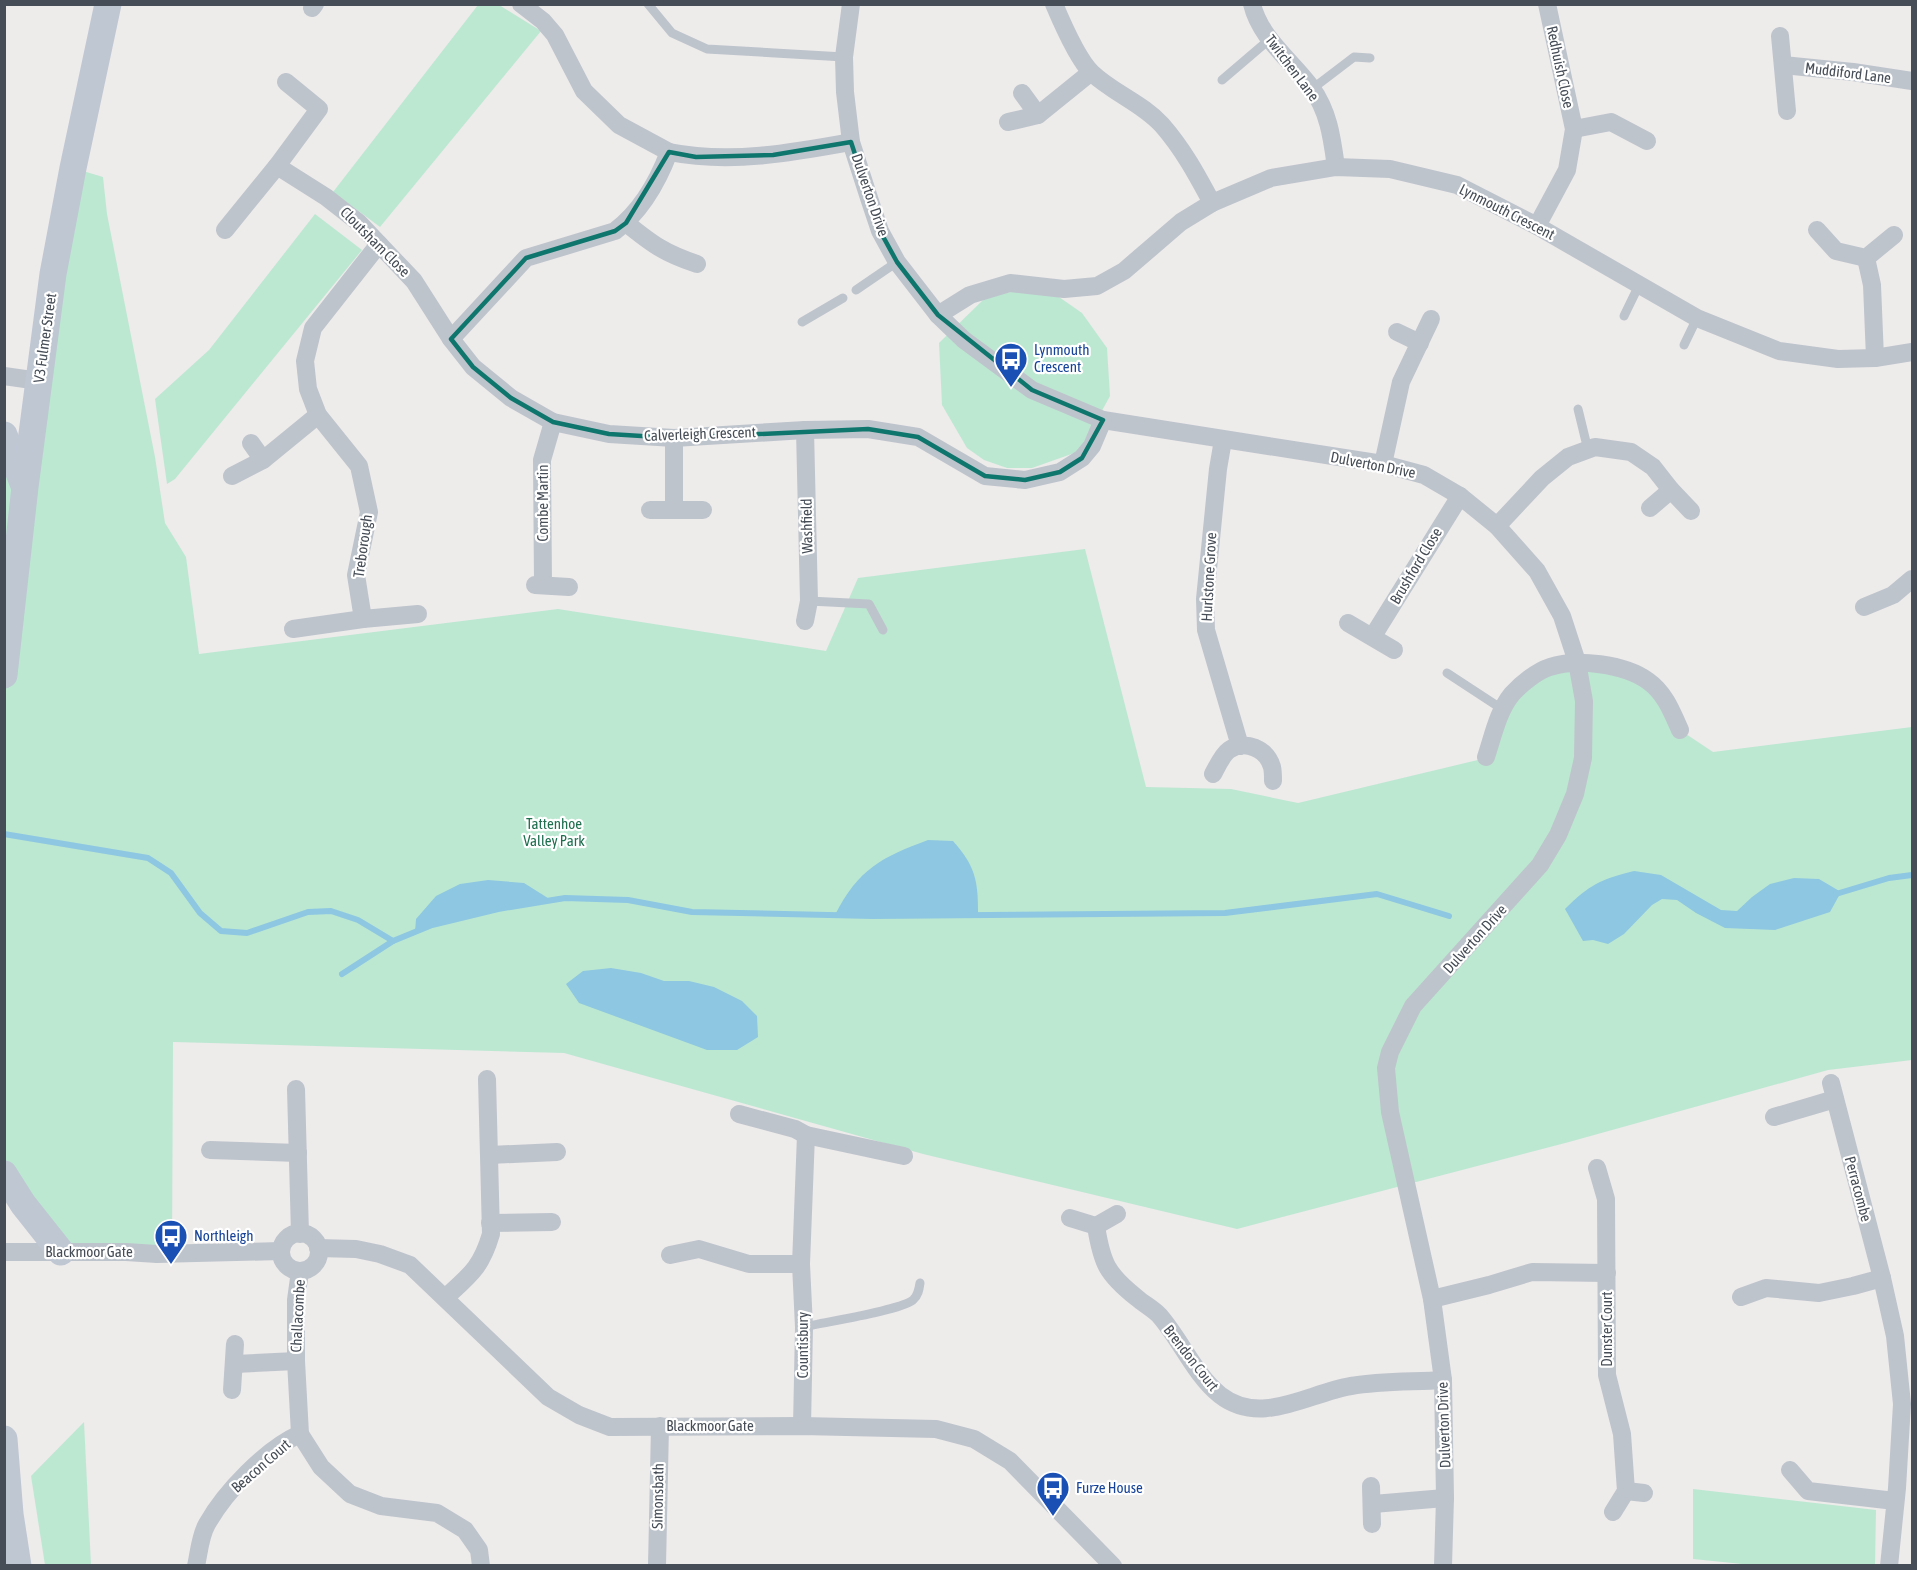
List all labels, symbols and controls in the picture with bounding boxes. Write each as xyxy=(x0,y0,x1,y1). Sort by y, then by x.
street label: Redhuish Close xyxy=(1543,24,1578,110)
street label: Twitchen Lane xyxy=(1262,31,1323,104)
street label: Muddiford Lane xyxy=(1804,59,1892,86)
street label: Dulverton Drive xyxy=(848,151,893,239)
street label: Lynmouth Crescent xyxy=(1457,180,1558,243)
street label: Cloutsham Close xyxy=(337,203,414,280)
street label: V3 Fulmer Street xyxy=(30,292,59,384)
bus stop icon: Lynmouth Crescent xyxy=(993,341,1029,388)
place label: Lynmouth Crescent xyxy=(1034,341,1090,375)
street label: Calverleigh Crescent xyxy=(644,423,756,444)
street label: Dulverton Drive xyxy=(1329,448,1417,481)
street label: Combe Martin xyxy=(534,465,551,541)
street label: Washfield xyxy=(798,498,815,554)
street label: Treborough xyxy=(350,513,375,579)
street label: Brushford Close xyxy=(1386,524,1445,607)
street label: Hurlstone Grove xyxy=(1198,532,1219,622)
park label: Tattenhoe Valley Park xyxy=(523,815,585,849)
street label: Dulverton Drive xyxy=(1439,901,1510,976)
street label: Perracombe xyxy=(1842,1154,1875,1224)
bus stop icon: Northleigh xyxy=(153,1218,189,1265)
place label: Northleigh xyxy=(194,1227,254,1244)
street label: Blackmoor Gate xyxy=(45,1243,133,1260)
street label: Challacombe xyxy=(287,1279,308,1353)
street label: Dunster Court xyxy=(1598,1291,1615,1367)
street label: Countisbury xyxy=(794,1312,811,1378)
street label: Brendon Court xyxy=(1160,1321,1222,1394)
street label: Dulverton Drive xyxy=(1433,1381,1454,1468)
street label: Blackmoor Gate xyxy=(666,1417,754,1434)
street label: Beacon Court xyxy=(228,1435,294,1496)
street label: Simonsbath xyxy=(648,1463,667,1529)
bus stop icon: Furze House xyxy=(1035,1470,1071,1517)
place label: Furze House xyxy=(1076,1479,1143,1496)

